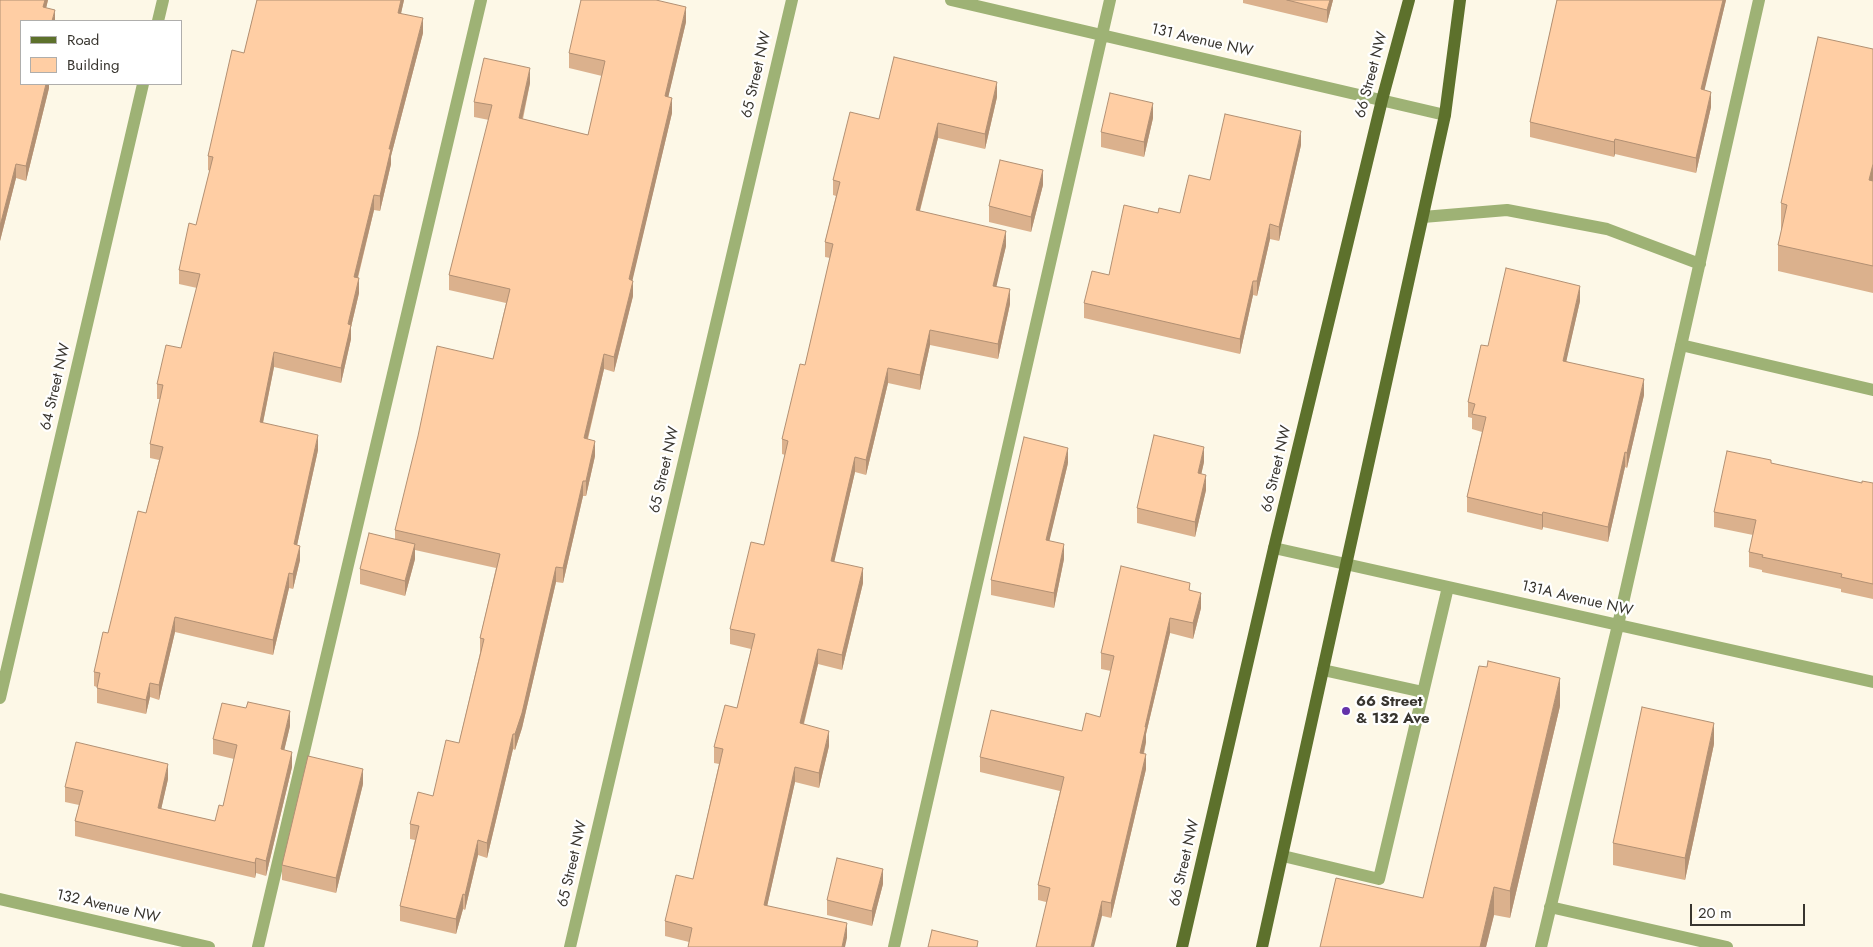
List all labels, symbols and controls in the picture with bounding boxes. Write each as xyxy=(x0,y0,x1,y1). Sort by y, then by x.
legend xyxy=(20,20,182,85)
street label: 131 Avenue NW xyxy=(1149,21,1255,61)
text: Road xyxy=(67,29,99,51)
street label: 65 Street NW xyxy=(738,30,776,120)
street label: 66 Street NW xyxy=(1352,30,1392,120)
text: Building xyxy=(67,54,119,76)
street label: 64 Street NW xyxy=(37,342,75,432)
street label: 66 Street NW xyxy=(1258,424,1296,514)
street label: 65 Street NW xyxy=(646,425,684,515)
street label: 131A Avenue NW xyxy=(1520,577,1634,621)
place label: 66 Street & 132 Ave xyxy=(1356,693,1430,728)
marker: 66 Street & 132 Ave xyxy=(1340,705,1352,717)
street label: 66 Street NW xyxy=(1166,818,1204,908)
street label: 65 Street NW xyxy=(554,819,592,909)
street label: 132 Avenue NW xyxy=(54,886,162,928)
scale bar xyxy=(1693,894,1808,926)
text: 20 m xyxy=(1698,902,1732,924)

